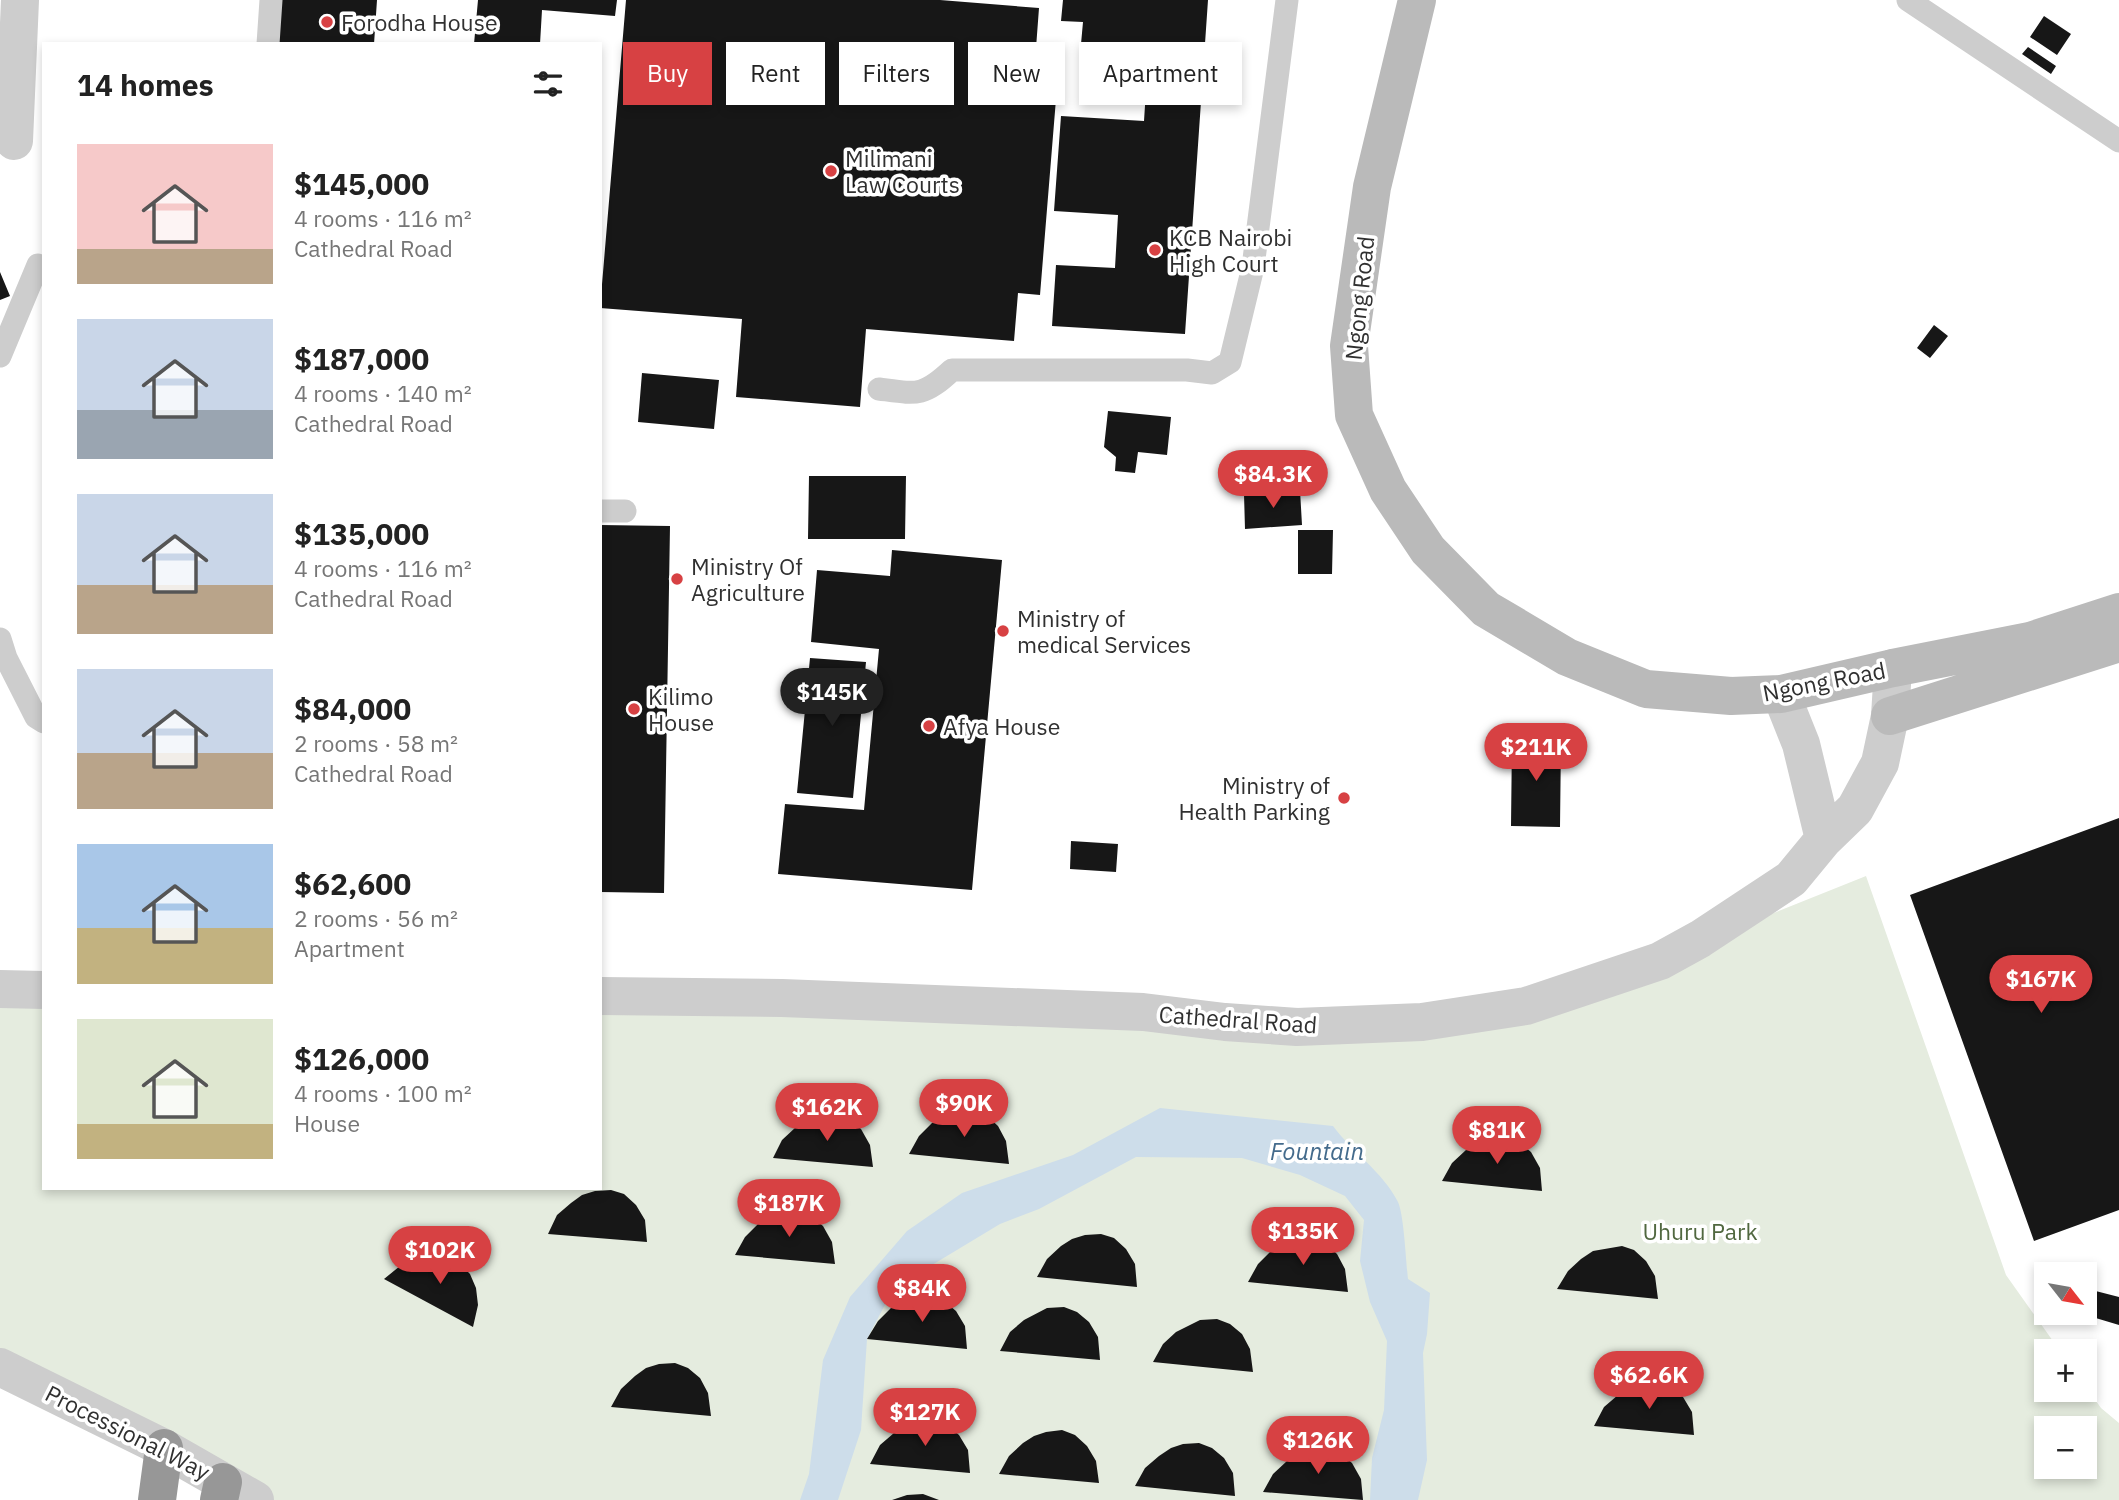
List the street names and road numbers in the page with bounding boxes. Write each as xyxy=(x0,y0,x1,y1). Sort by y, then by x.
street label: Ngong Road xyxy=(1338,234,1380,362)
street label: Ngong Road xyxy=(1760,654,1888,708)
street label: Cathedral Road xyxy=(1158,998,1318,1040)
street label: Processional Way xyxy=(41,1378,216,1487)

